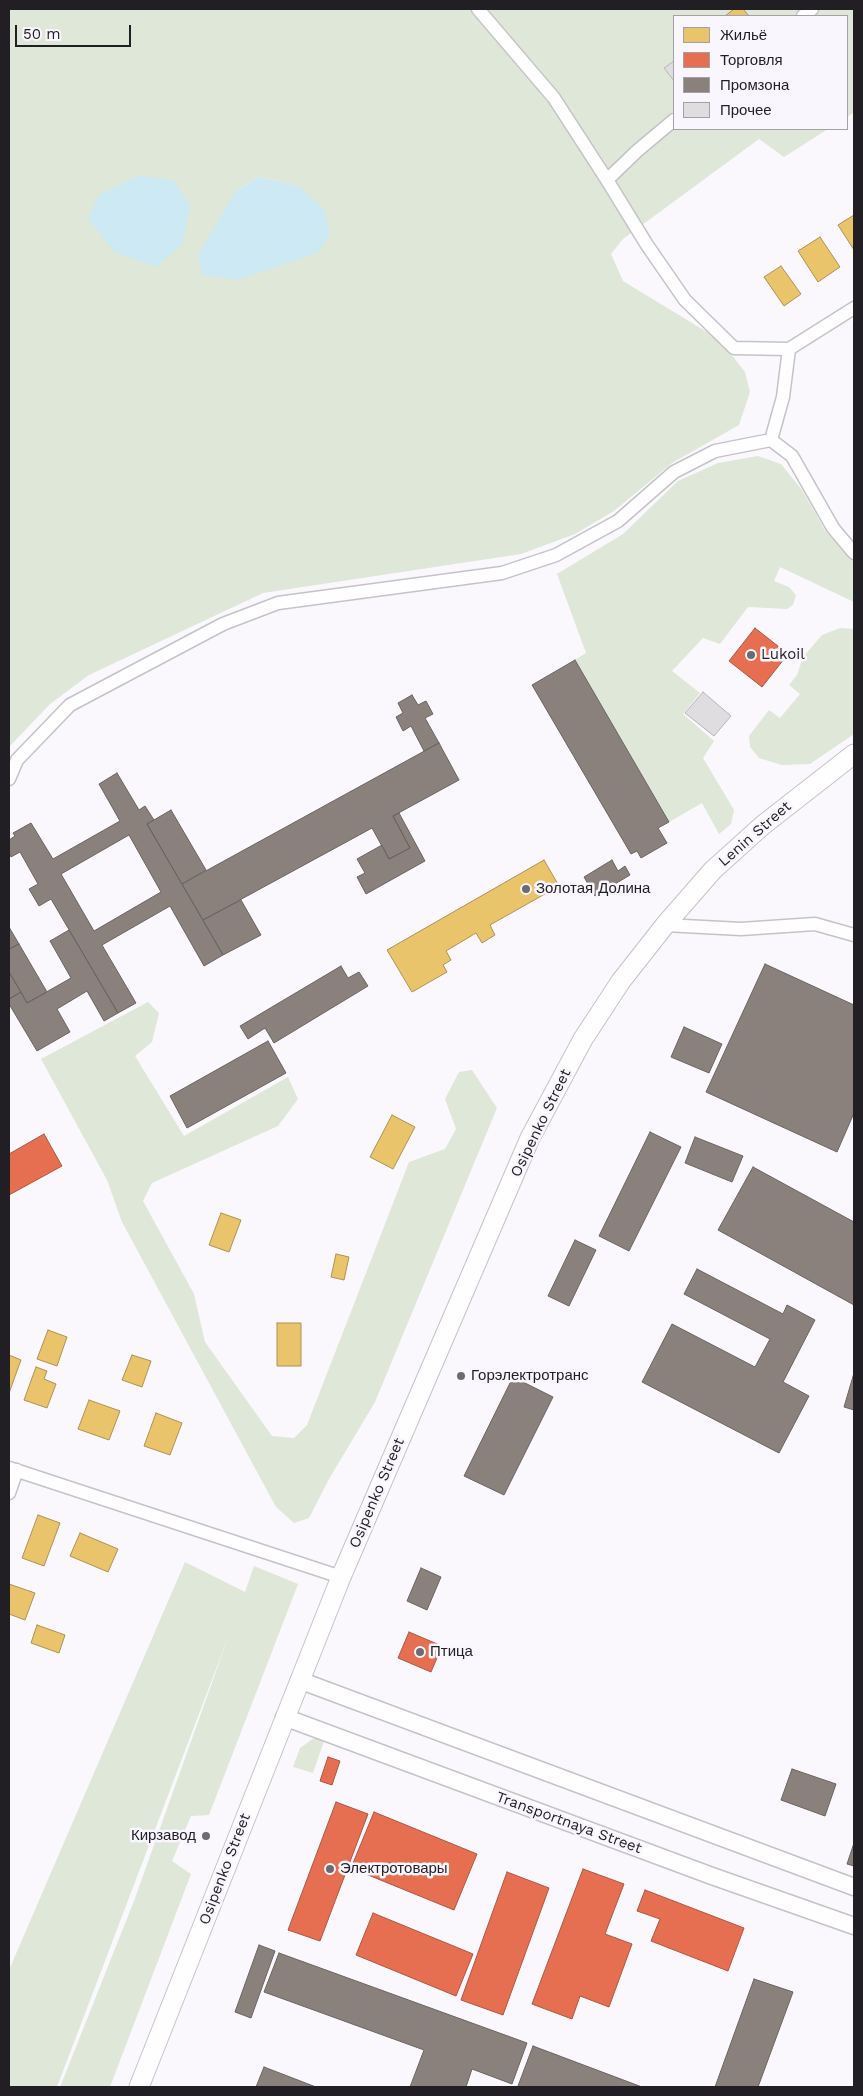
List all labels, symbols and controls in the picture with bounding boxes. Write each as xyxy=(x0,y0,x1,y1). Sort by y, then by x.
scale bar xyxy=(18,15,134,47)
legend xyxy=(673,15,848,130)
text: 50 m xyxy=(23,25,60,43)
text: Жильё xyxy=(720,26,767,44)
text: Торговля xyxy=(720,51,783,69)
text: Промзона xyxy=(720,76,789,94)
text: Прочее xyxy=(720,101,772,119)
place label: Lukoil xyxy=(761,646,805,664)
marker: Lukoil xyxy=(745,649,757,661)
street label: Lenin Street xyxy=(715,798,795,870)
place label: Золотая Долина xyxy=(536,880,650,898)
marker: Золотая Долина xyxy=(520,883,532,895)
street label: Osipenko Street xyxy=(507,1066,575,1180)
place label: Горэлектротранс xyxy=(471,1367,589,1385)
marker: Горэлектротранс xyxy=(455,1370,467,1382)
street label: Osipenko Street xyxy=(346,1435,408,1551)
place label: Птица xyxy=(430,1643,473,1661)
marker: Птица xyxy=(414,1646,426,1658)
street label: Transportnaya Street xyxy=(494,1788,644,1858)
street label: Osipenko Street xyxy=(195,1811,255,1927)
place label: Кирзавод xyxy=(131,1827,196,1845)
marker: Кирзавод xyxy=(200,1830,212,1842)
place label: Электротовары xyxy=(340,1860,448,1878)
marker: Электротовары xyxy=(324,1863,336,1875)

